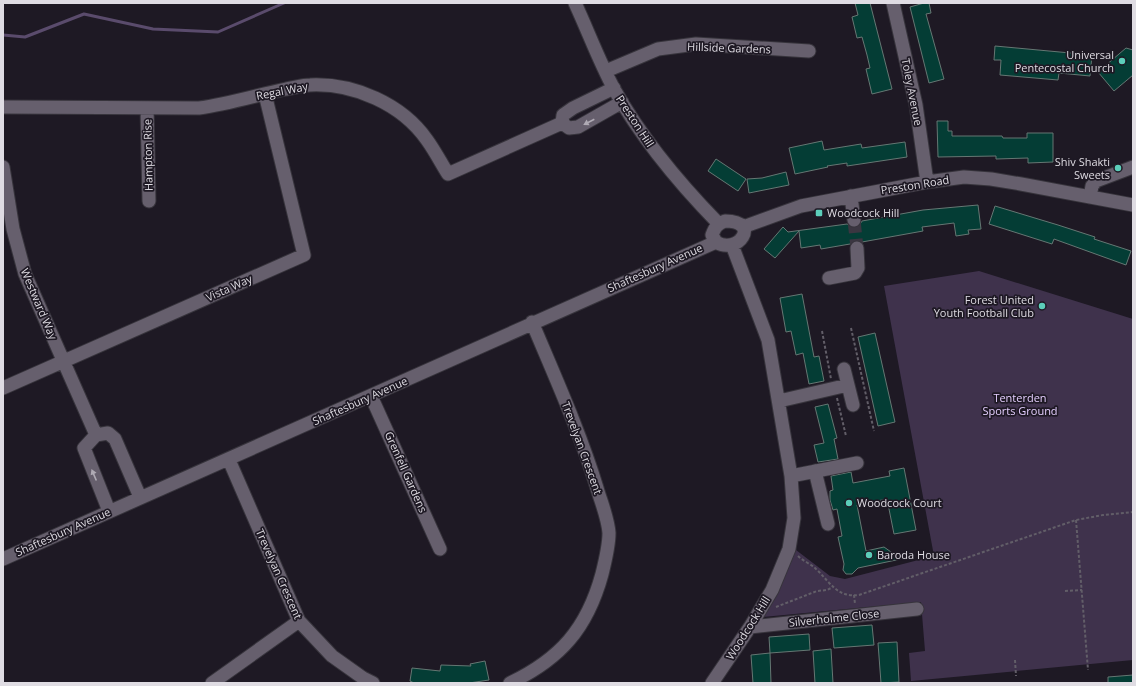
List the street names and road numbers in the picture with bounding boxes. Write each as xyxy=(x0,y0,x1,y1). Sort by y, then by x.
street label: Hillside Gardens xyxy=(687,39,771,56)
street label: Toley Avenue xyxy=(899,57,926,127)
street label: Regal Way xyxy=(255,78,310,103)
street label: Preston Hill xyxy=(613,92,658,150)
street label: Hampton Rise xyxy=(139,119,156,191)
street label: Preston Road xyxy=(880,172,950,197)
street label: Shaftesbury Avenue xyxy=(605,240,705,295)
street label: Westward Way xyxy=(18,266,61,342)
street label: Vista Way xyxy=(203,270,255,304)
street label: Shaftesbury Avenue xyxy=(310,373,410,428)
street label: Trevelyan Crescent xyxy=(559,400,606,496)
street label: Grenfell Gardens xyxy=(382,429,431,515)
street label: Shaftesbury Avenue xyxy=(13,504,113,559)
street label: Trevelyan Crescent xyxy=(253,526,306,621)
street label: Woodcock Hill xyxy=(722,593,773,662)
street label: Silverholme Close xyxy=(788,605,880,630)

